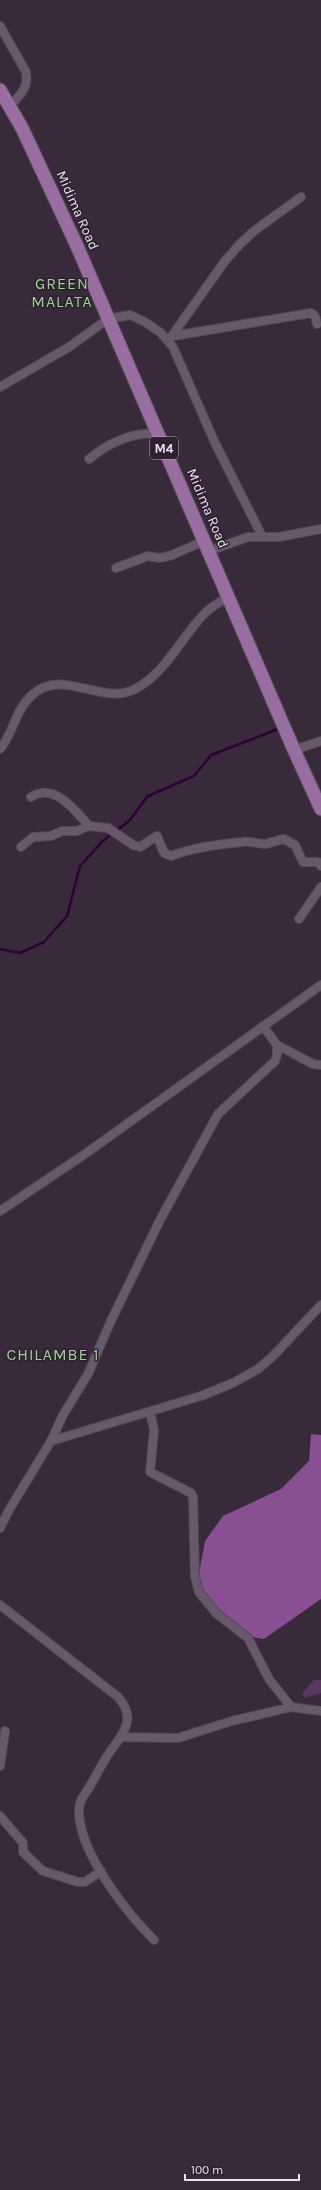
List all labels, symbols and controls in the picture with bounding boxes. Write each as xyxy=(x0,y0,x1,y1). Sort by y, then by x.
street label: Midima Road xyxy=(53,168,103,252)
district label: GREEN MALATA xyxy=(31,274,93,311)
road number: M4 xyxy=(150,437,178,459)
street label: Midima Road xyxy=(183,466,232,551)
district label: CHILAMBE 1 xyxy=(6,1345,100,1364)
scale bar xyxy=(185,2156,299,2182)
text: 100 m xyxy=(191,2163,223,2177)

